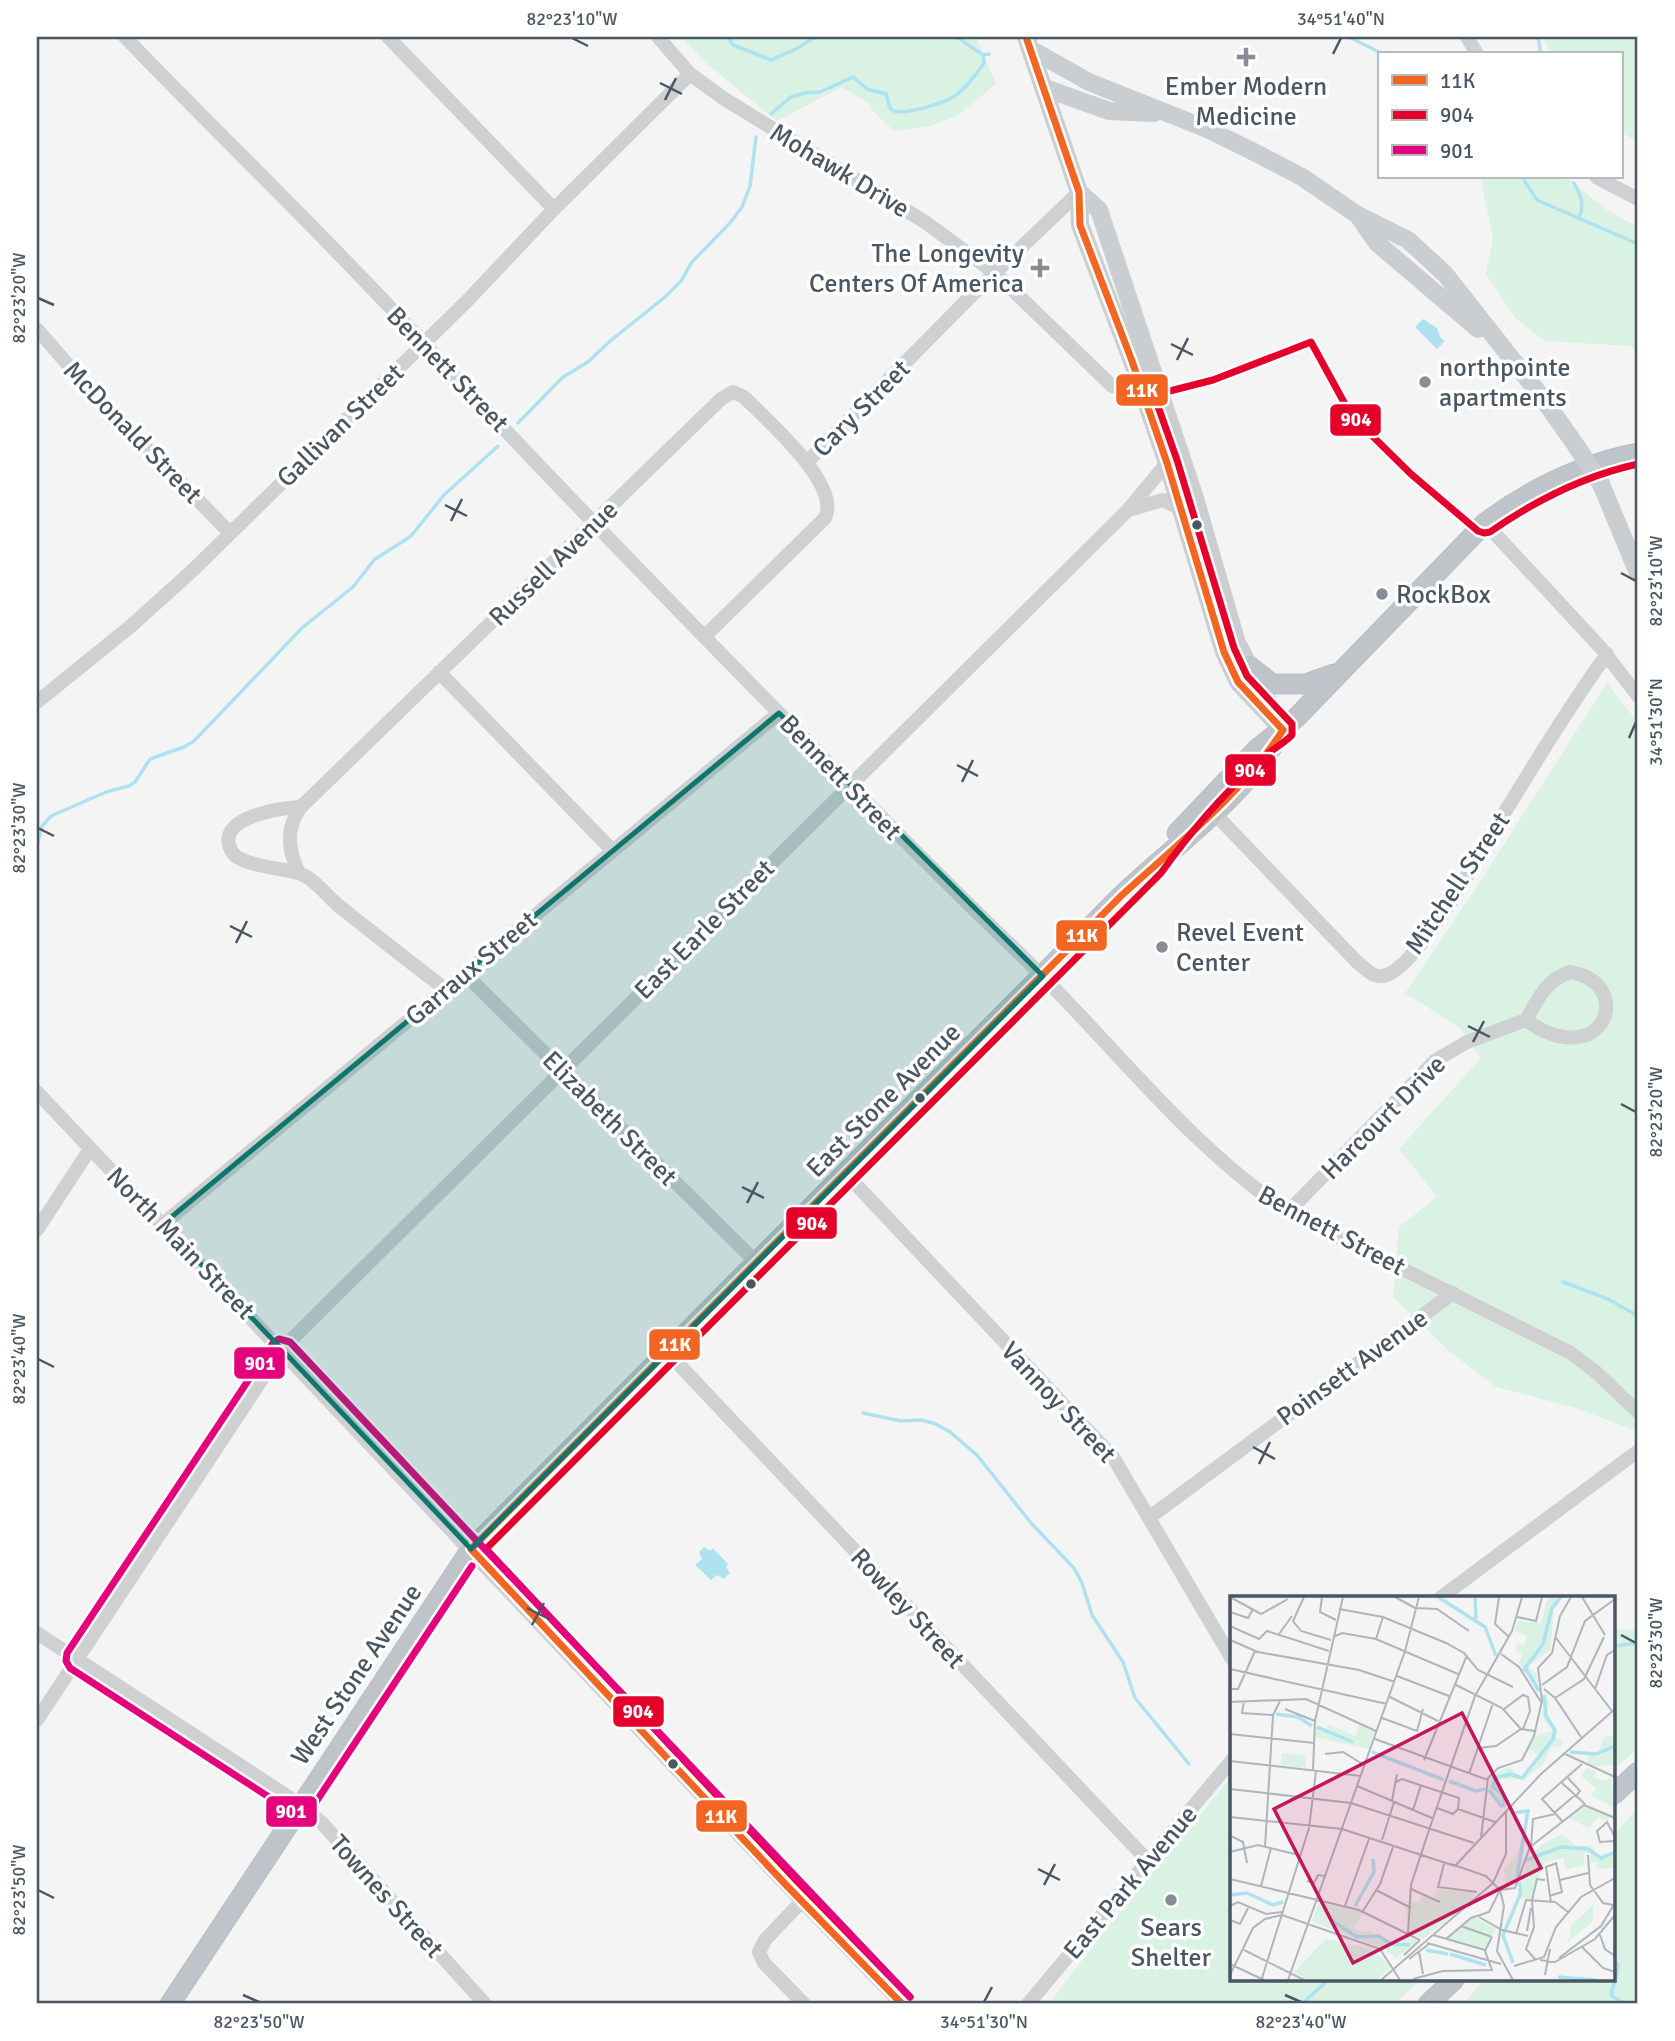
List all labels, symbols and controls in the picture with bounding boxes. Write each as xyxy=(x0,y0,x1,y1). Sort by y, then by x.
text: 82°23'10"W xyxy=(527,8,617,30)
text: 34°51'40"N xyxy=(1297,8,1385,30)
marker: Ember Modern Medicine xyxy=(1236,47,1256,67)
legend xyxy=(1378,52,1622,178)
text: 11K xyxy=(1440,68,1476,94)
place label: Ember Modern Medicine xyxy=(1165,71,1327,133)
text: 904 xyxy=(1440,102,1474,128)
street label: Mohawk Drive xyxy=(764,117,915,225)
text: 901 xyxy=(1440,138,1474,164)
place label: The Longevity Centers Of America xyxy=(809,238,1024,300)
text: 82°23'20"W xyxy=(8,253,30,343)
marker: The Longevity Centers Of America xyxy=(1030,258,1050,278)
street label: Bennett Street xyxy=(380,300,515,439)
place label: northpointe apartments xyxy=(1439,352,1570,414)
street label: Cary Street xyxy=(806,353,917,464)
street label: McDonald Street xyxy=(56,355,208,511)
street label: Gallivan Street xyxy=(271,357,411,494)
line badge: 11K xyxy=(1115,373,1169,407)
marker: northpointe apartments xyxy=(1417,374,1433,390)
text: 11K xyxy=(1126,379,1158,403)
line badge: 904 xyxy=(1329,403,1382,437)
text: 904 xyxy=(1341,408,1371,432)
street label: Russell Avenue xyxy=(482,494,625,633)
unlabelled marker xyxy=(1190,518,1204,532)
text: 82°23'10"W xyxy=(1645,536,1667,626)
place label: RockBox xyxy=(1396,579,1491,611)
marker: RockBox xyxy=(1374,586,1390,602)
text: 34°51'30"N xyxy=(1645,678,1667,766)
street label: Bennett Street xyxy=(773,708,908,847)
line badge: 904 xyxy=(1224,753,1277,787)
text: 904 xyxy=(1235,759,1265,783)
text: 82°23'30"W xyxy=(8,783,30,873)
street label: Mitchell Street xyxy=(1399,806,1517,961)
street label: East Earle Street xyxy=(628,853,781,1006)
street label: Garraux Street xyxy=(399,905,544,1033)
place label: Revel Event Center xyxy=(1176,917,1304,979)
line badge: 11K xyxy=(1055,919,1108,952)
text: 11K xyxy=(1066,924,1098,948)
marker: Revel Event Center xyxy=(1154,939,1170,955)
street label: East Stone Avenue xyxy=(800,1017,967,1184)
street label: Elizabeth Street xyxy=(535,1045,683,1193)
street label: Harcourt Drive xyxy=(1315,1049,1453,1187)
text: 82°23'20"W xyxy=(1645,1067,1667,1157)
unlabelled marker xyxy=(913,1091,927,1105)
street label: North Main Street xyxy=(100,1161,261,1326)
street label: Bennett Street xyxy=(1253,1179,1410,1283)
line badge: 904 xyxy=(785,1206,838,1240)
text: 904 xyxy=(797,1212,827,1236)
unlabelled marker xyxy=(744,1277,758,1291)
street label: Poinsett Avenue xyxy=(1271,1302,1434,1433)
text: 82°23'40"W xyxy=(8,1314,30,1404)
line badge: 11K xyxy=(648,1328,701,1361)
text: 11K xyxy=(659,1333,691,1357)
street label: Vannoy Street xyxy=(994,1335,1123,1470)
line badge: 901 xyxy=(233,1346,286,1380)
text: 901 xyxy=(245,1352,275,1376)
street label: Rowley Street xyxy=(843,1542,971,1676)
street label: West Stone Avenue xyxy=(284,1578,429,1771)
inset map xyxy=(1230,1596,1616,1982)
text: 82°23'30"W xyxy=(1645,1598,1667,1688)
line badge: 904 xyxy=(612,1695,665,1728)
text: 904 xyxy=(623,1700,653,1724)
unlabelled marker xyxy=(666,1757,680,1771)
line badge: 901 xyxy=(265,1795,318,1828)
line badge: 11K xyxy=(695,1799,748,1833)
street label: East Park Avenue xyxy=(1057,1799,1204,1966)
text: 901 xyxy=(276,1800,306,1824)
text: 11K xyxy=(705,1805,737,1829)
street label: Townes Street xyxy=(323,1828,450,1965)
text: 82°23'50"W xyxy=(8,1845,30,1935)
marker: Sears Shelter xyxy=(1163,1892,1179,1908)
place label: Sears Shelter xyxy=(1131,1912,1212,1974)
text: 82°23'50"W xyxy=(214,2011,304,2033)
text: 34°51'30"N xyxy=(940,2011,1028,2033)
text: 82°23'40"W xyxy=(1256,2011,1346,2033)

